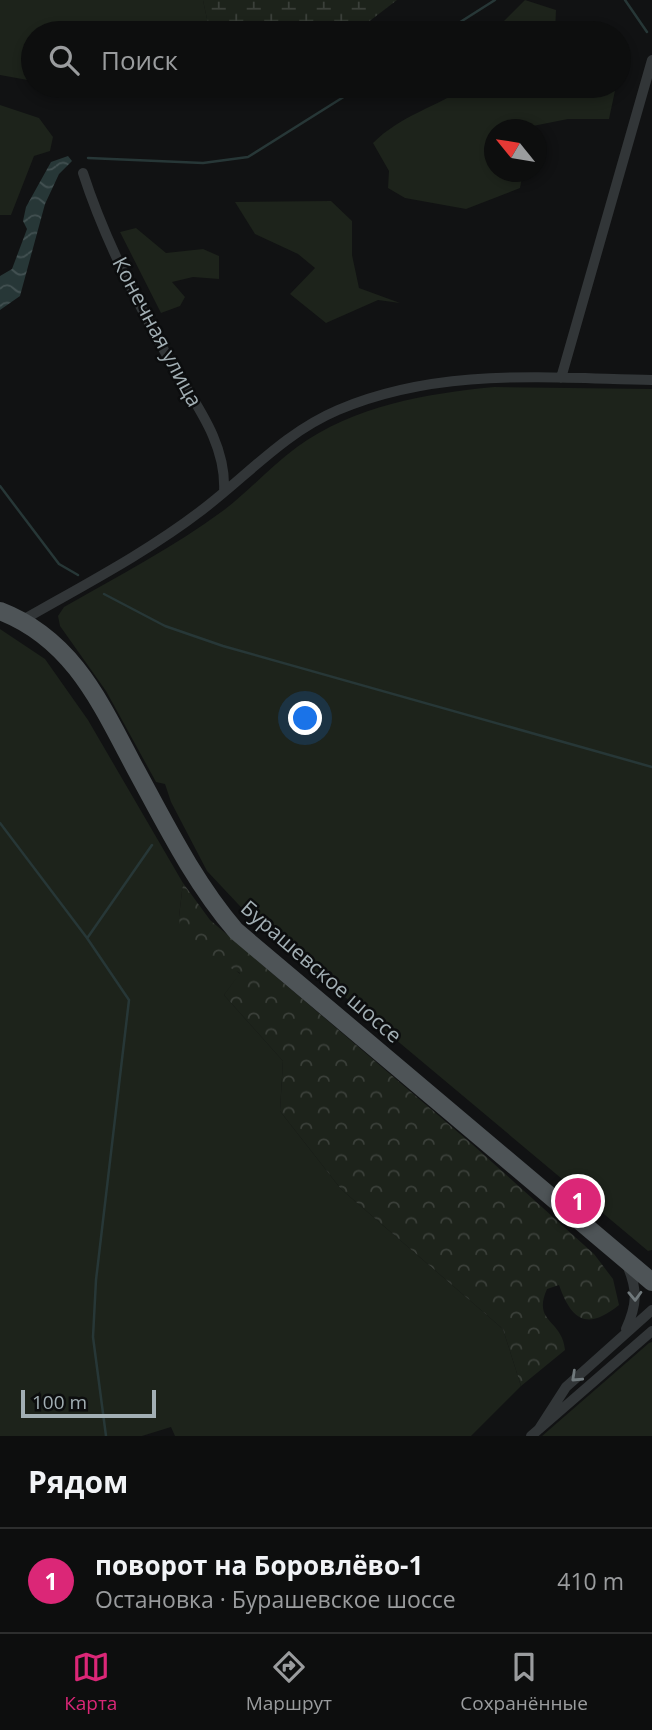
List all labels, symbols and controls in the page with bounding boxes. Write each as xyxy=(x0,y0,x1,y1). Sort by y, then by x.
search box xyxy=(21,21,631,98)
icon: search xyxy=(45,41,83,79)
text: Поиск xyxy=(101,42,178,78)
north arrow xyxy=(484,119,547,182)
street label: Конечная улица xyxy=(107,252,209,411)
your location xyxy=(288,701,322,735)
street label: Бурашевское шоссе xyxy=(235,894,408,1049)
pin: 1 xyxy=(555,1175,601,1227)
one-way arrow xyxy=(627,1290,642,1301)
one-way arrow xyxy=(571,1369,584,1382)
scale bar xyxy=(21,1387,156,1419)
text: 100 m xyxy=(32,1389,87,1415)
text: Рядом xyxy=(28,1461,128,1502)
text: поворот на Боровлёво-1 xyxy=(95,1547,423,1583)
text: 1 xyxy=(44,1565,58,1597)
text: 410 m xyxy=(557,1565,624,1597)
text: Остановка · Бурашевское шоссе xyxy=(95,1583,456,1615)
tab: Карта xyxy=(64,1648,117,1716)
tab: Маршрут xyxy=(246,1648,332,1716)
tab: Сохранённые xyxy=(460,1648,588,1716)

